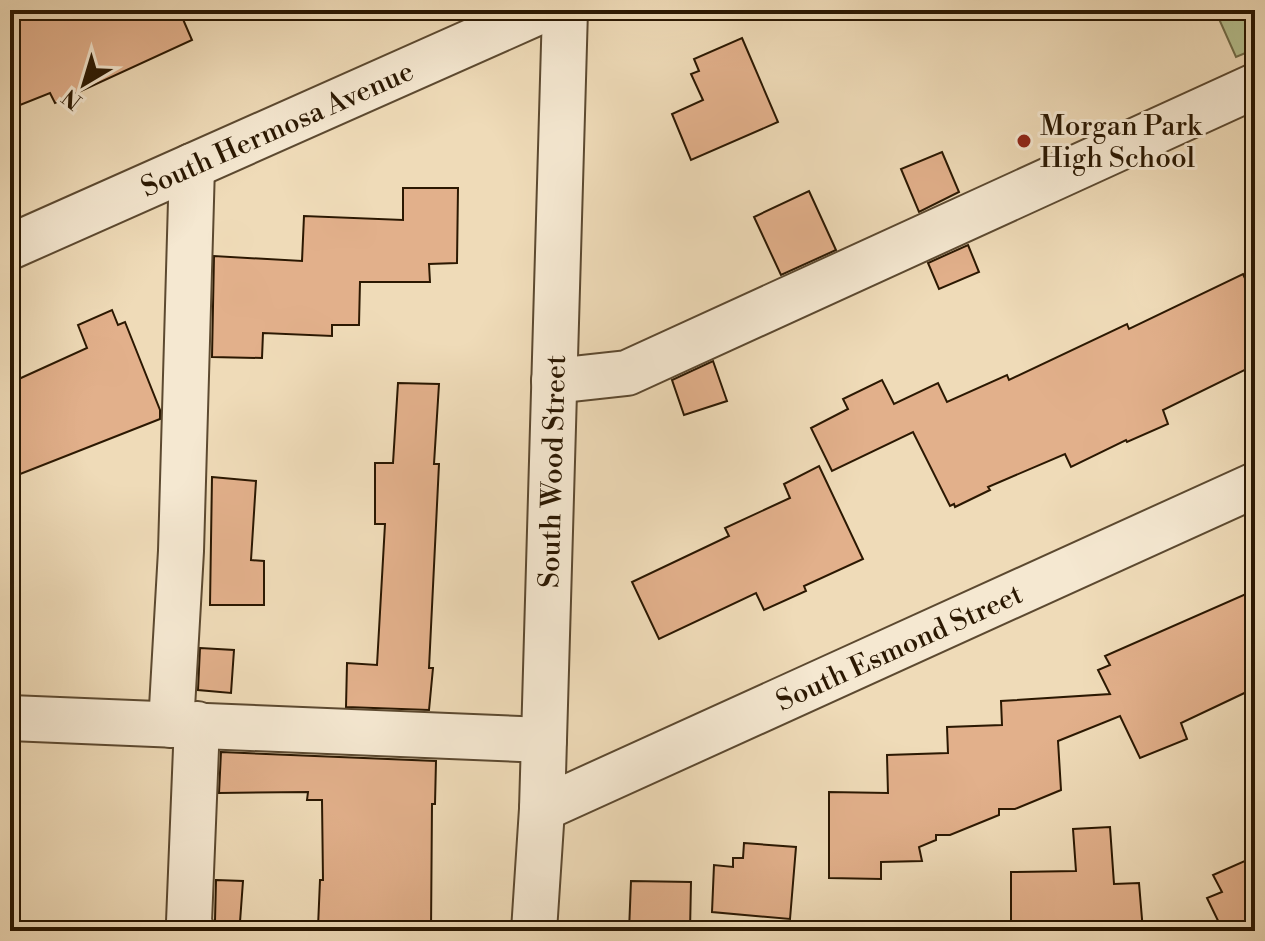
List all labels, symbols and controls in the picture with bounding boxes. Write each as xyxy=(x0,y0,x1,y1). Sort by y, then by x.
north arrow xyxy=(44,44,124,124)
street label: South Hermosa Avenue xyxy=(136,54,419,206)
text: N xyxy=(57,82,88,115)
place label: Morgan Park High School xyxy=(1040,109,1203,176)
marker: Morgan Park High School xyxy=(1015,132,1033,150)
street label: South Wood Street xyxy=(532,354,574,589)
street label: South Esmond Street xyxy=(771,577,1028,719)

